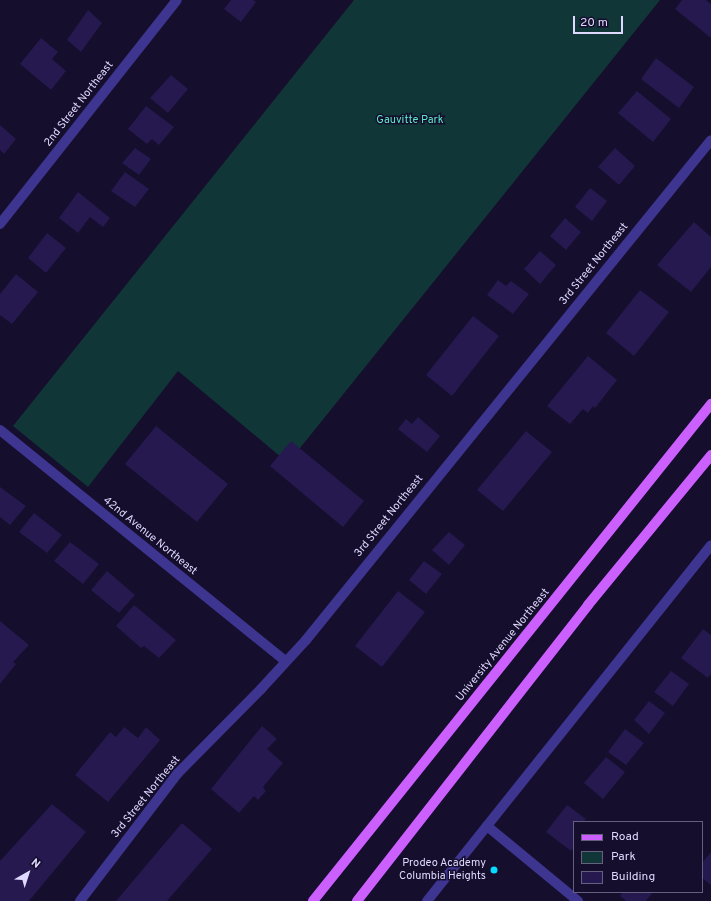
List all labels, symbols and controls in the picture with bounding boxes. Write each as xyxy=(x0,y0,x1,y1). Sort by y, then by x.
scale bar xyxy=(575,8,625,34)
text: 20 m xyxy=(580,15,608,31)
street label: 2nd Street Northeast xyxy=(42,59,116,149)
park label: Gauvitte Park xyxy=(376,113,444,127)
street label: 3rd Street Northeast xyxy=(557,220,631,308)
street label: 3rd Street Northeast xyxy=(352,472,426,560)
street label: 42nd Avenue Northeast xyxy=(100,494,200,578)
street label: University Avenue Northeast xyxy=(453,586,553,704)
street label: 3rd Street Northeast xyxy=(109,753,183,841)
legend xyxy=(573,821,703,893)
text: Road xyxy=(611,829,639,845)
text: Park xyxy=(611,849,636,865)
north arrow xyxy=(8,853,48,893)
text: N xyxy=(28,856,43,872)
place label: Prodeo Academy Columbia Heights xyxy=(399,857,486,883)
marker: Prodeo Academy Columbia Heights xyxy=(489,865,499,875)
text: Building xyxy=(611,869,655,885)

